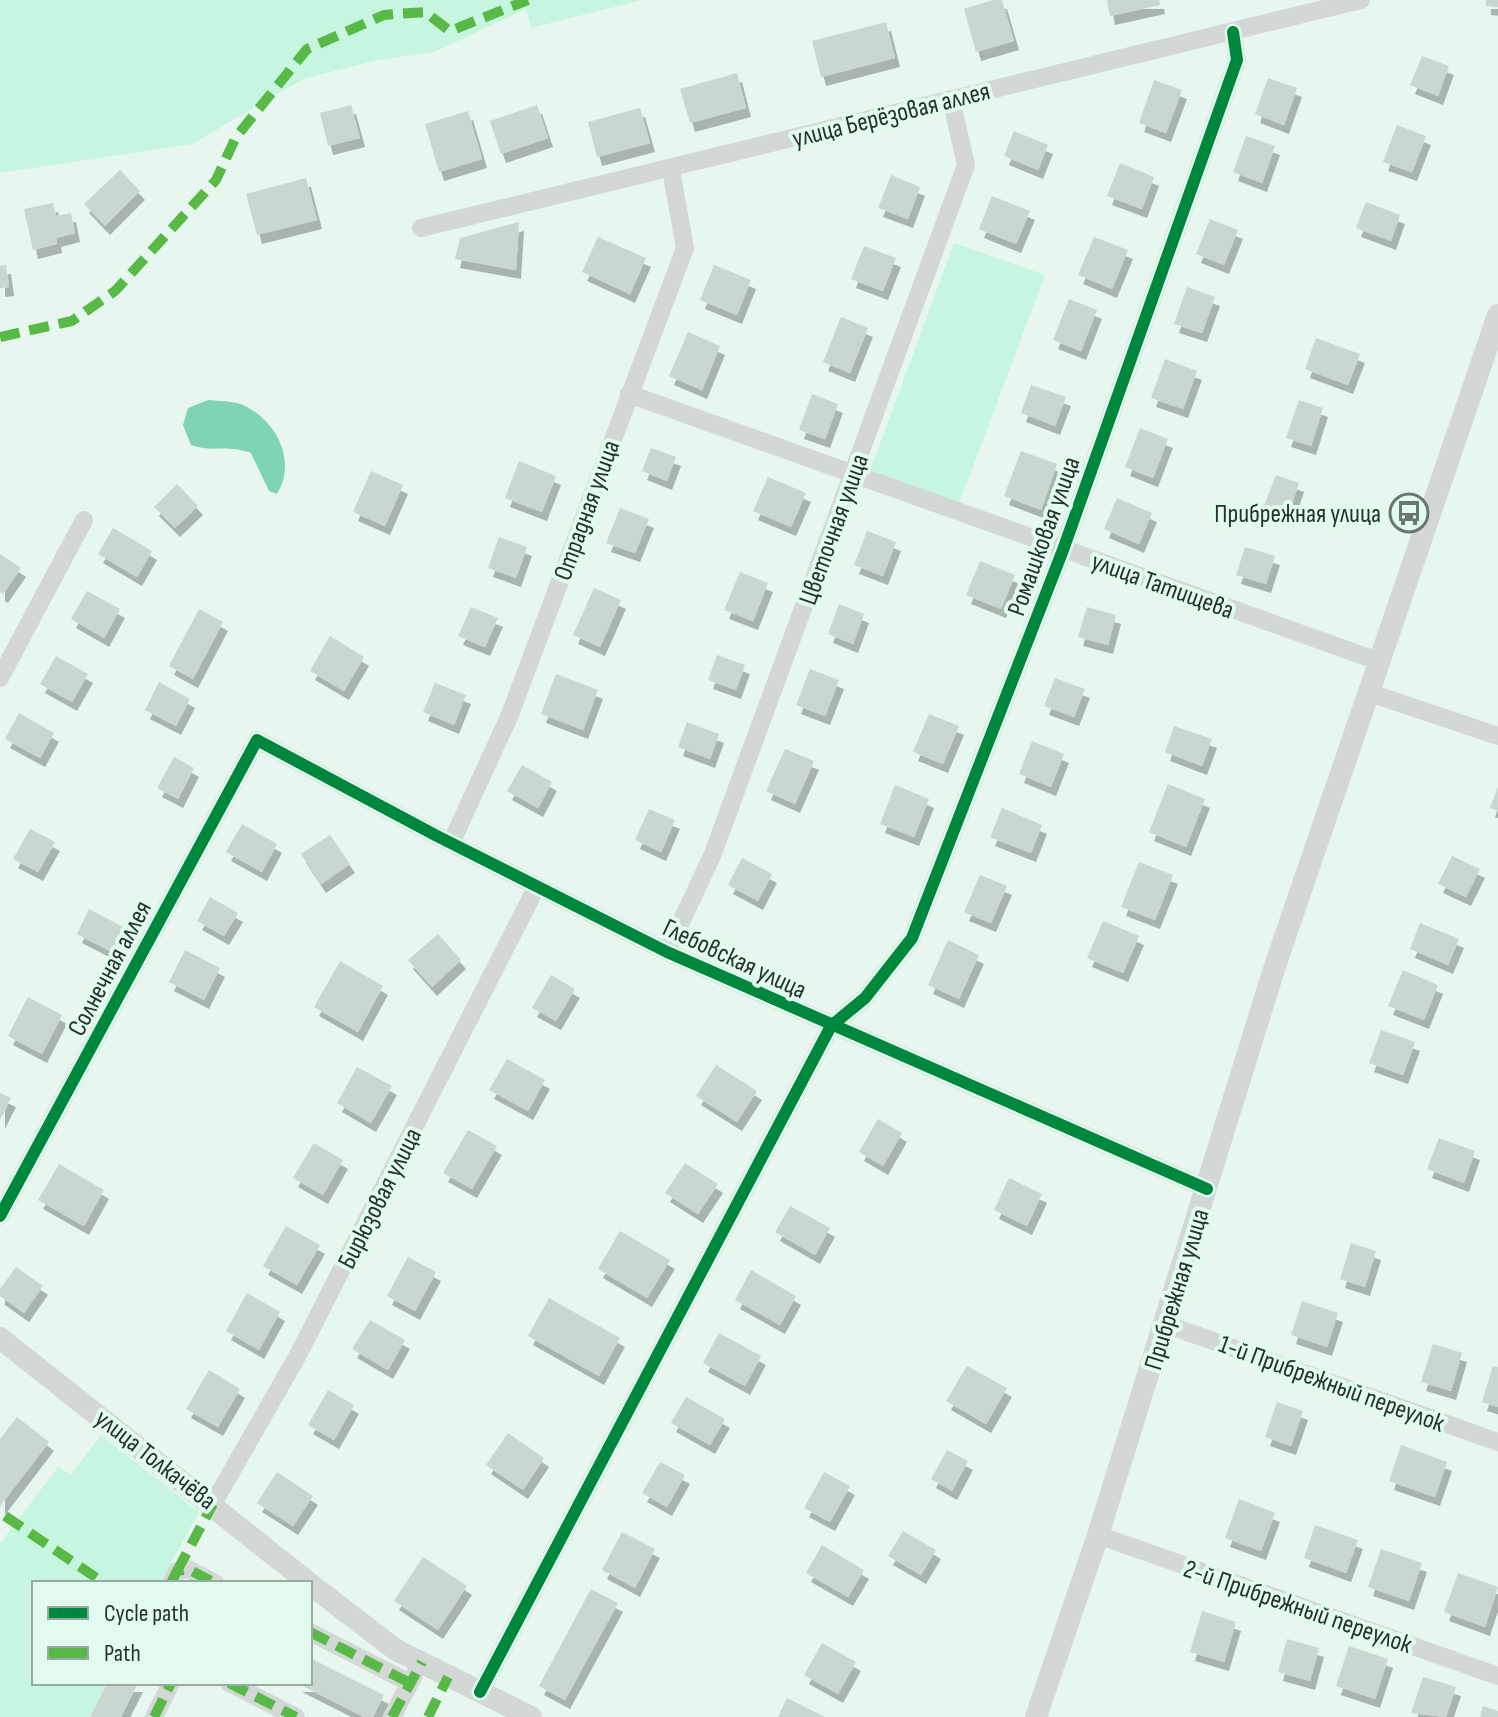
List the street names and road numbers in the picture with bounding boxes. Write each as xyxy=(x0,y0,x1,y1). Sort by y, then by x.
street label: улица Берёзовая аллея xyxy=(789,76,993,155)
street label: Отрадная улица xyxy=(548,436,627,585)
street label: Цветочная улица xyxy=(793,450,876,609)
street label: Ромашковая улица xyxy=(1001,453,1088,620)
street label: улица Татищева xyxy=(1087,546,1238,626)
street label: Солнечная аллея xyxy=(62,896,159,1042)
street label: Глебовская улица xyxy=(658,913,811,1006)
street label: Бирюзовая улица xyxy=(332,1123,429,1274)
street label: Прибрежная улица xyxy=(1138,1205,1217,1374)
street label: 1-й Прибрежный переулок xyxy=(1215,1329,1449,1440)
street label: улица Толкачёва xyxy=(88,1403,222,1517)
street label: 2-й Прибрежный переулок xyxy=(1179,1554,1416,1661)

